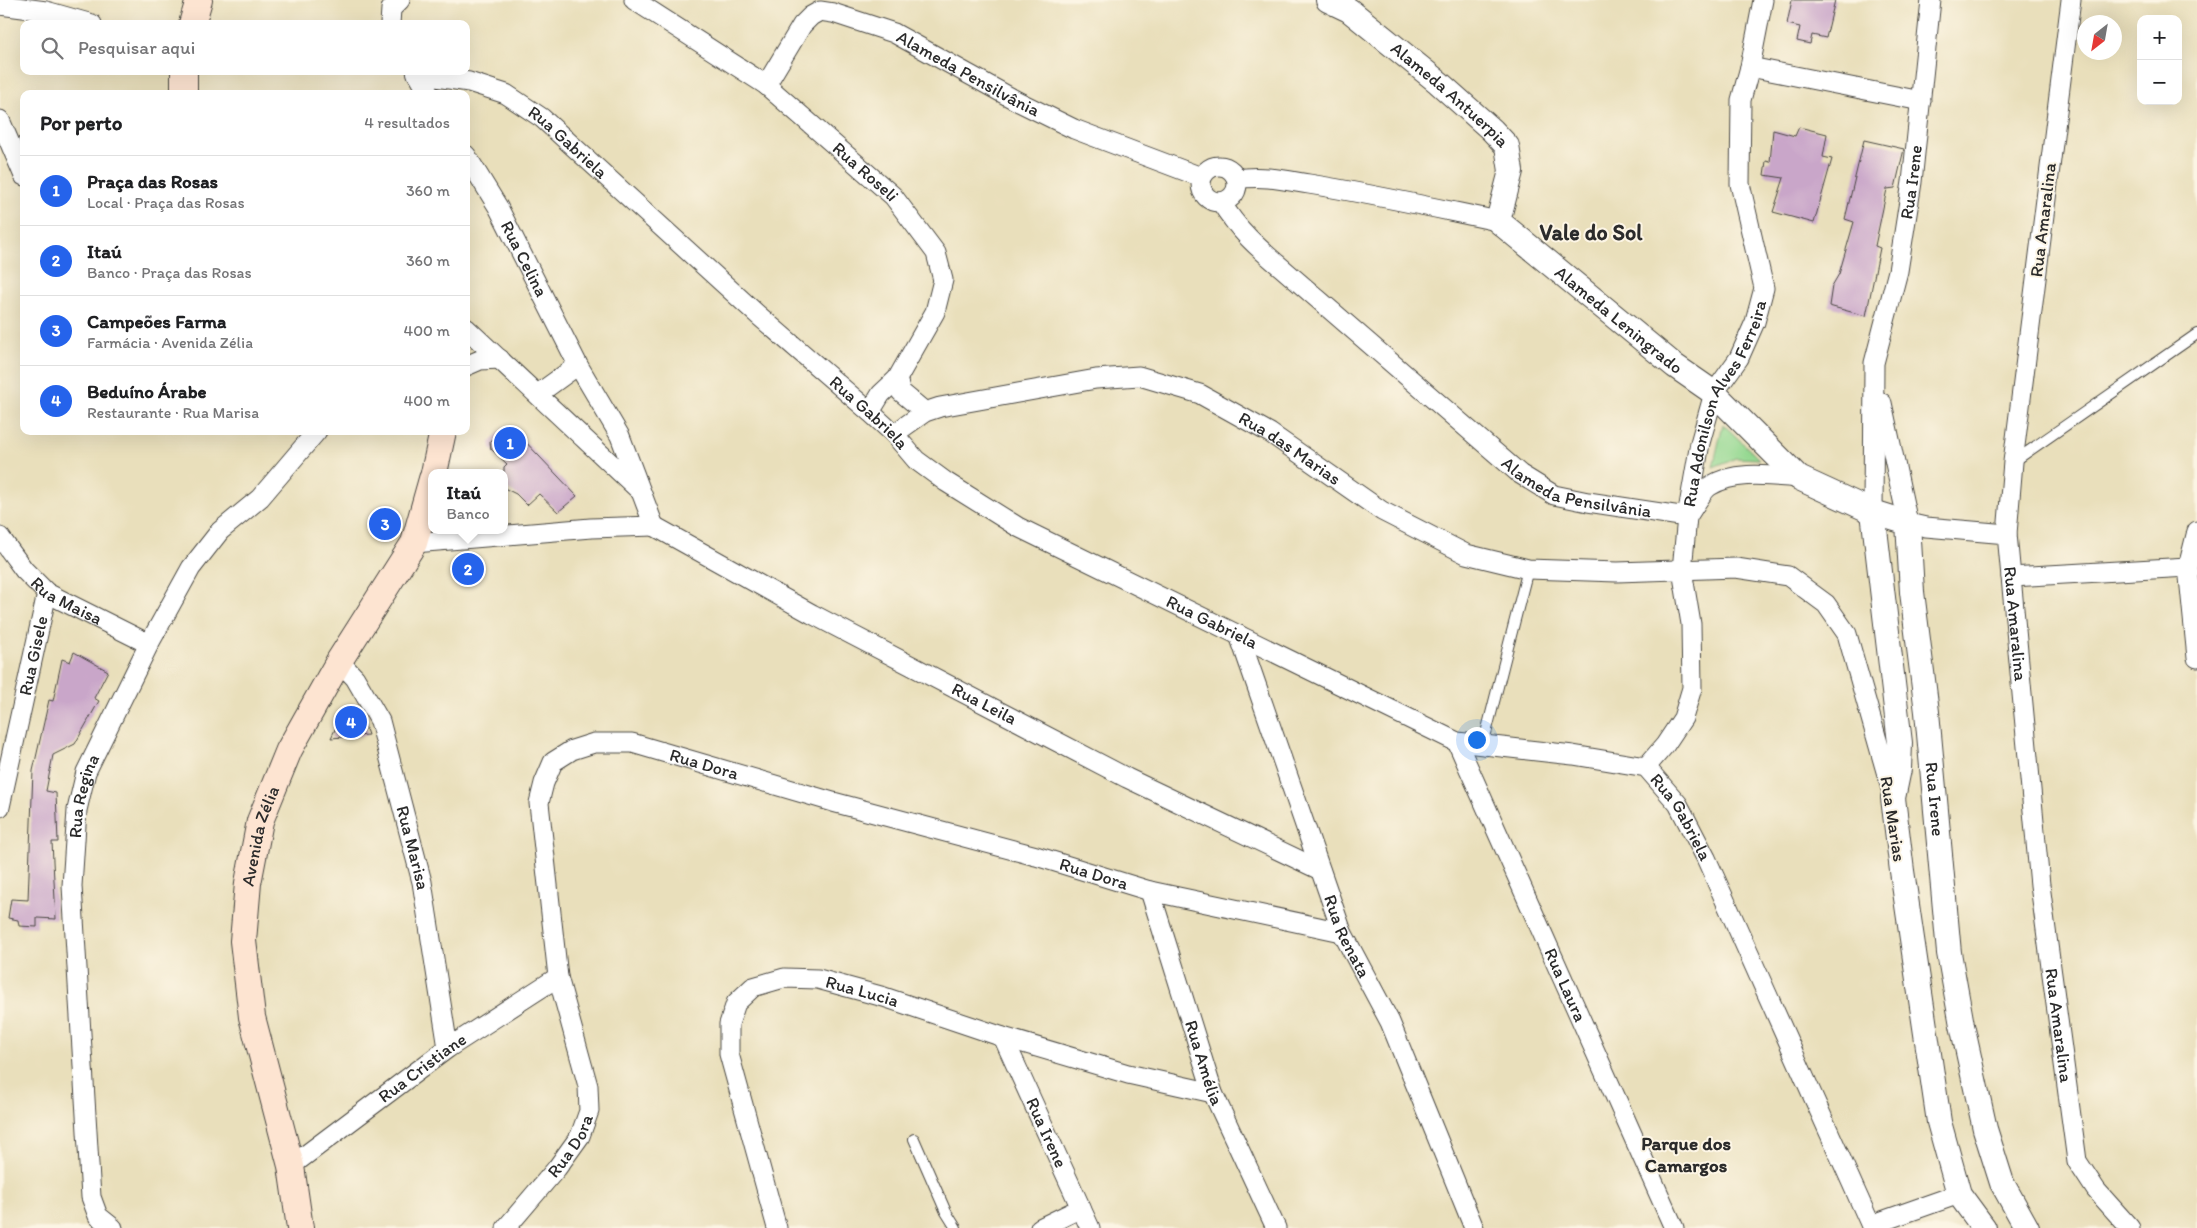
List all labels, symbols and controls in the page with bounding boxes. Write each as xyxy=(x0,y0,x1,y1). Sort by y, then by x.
north arrow xyxy=(2077,15,2122,60)
map controls xyxy=(2137,15,2182,105)
button: + xyxy=(2137,15,2182,60)
search box xyxy=(20,20,470,75)
street label: Alameda Pensilvânia xyxy=(893,26,1044,122)
icon: search xyxy=(38,34,66,62)
text: Pesquisar aqui xyxy=(78,36,195,59)
street label: Alameda Antuerpia xyxy=(1386,37,1514,153)
button: − xyxy=(2137,60,2182,105)
street label: Rua Gabriela xyxy=(524,101,613,184)
text: Por perto xyxy=(40,110,122,135)
text: 4 resultados xyxy=(364,113,450,132)
street label: Rua Roseli xyxy=(828,137,904,205)
street label: Rua Irene xyxy=(1895,144,1927,221)
street label: Rua Amaralina xyxy=(2025,161,2061,278)
text: Praça das Rosas xyxy=(87,170,218,193)
text: 1 xyxy=(52,181,60,200)
text: 360 m xyxy=(406,181,450,200)
text: Local · Praça das Rosas xyxy=(87,193,245,212)
street label: Rua Celina xyxy=(496,217,553,300)
district label: Vale do Sol xyxy=(1540,219,1643,246)
text: Itaú xyxy=(87,240,122,263)
text: 2 xyxy=(52,251,60,270)
text: 360 m xyxy=(406,251,450,270)
street label: Alameda Leningrado xyxy=(1550,261,1687,379)
text: Banco · Praça das Rosas xyxy=(87,263,252,282)
street label: Rua Adonilson Alves Ferreira xyxy=(1678,297,1772,508)
text: Campeões Farma xyxy=(87,310,226,333)
text: 3 xyxy=(52,321,60,340)
text: 400 m xyxy=(404,321,450,340)
text: Farmácia · Avenida Zélia xyxy=(87,333,253,352)
street label: Rua Gabriela xyxy=(825,371,914,454)
text: Beduíno Árabe xyxy=(87,380,207,403)
text: 4 xyxy=(51,391,61,410)
text: 400 m xyxy=(404,391,450,410)
text: Restaurante · Rua Marisa xyxy=(87,403,259,422)
street label: Rua das Marias xyxy=(1235,407,1345,490)
pin: 1 xyxy=(494,424,526,462)
street label: Alameda Pensilvânia xyxy=(1497,452,1654,523)
popup xyxy=(428,469,508,534)
text: Itaú xyxy=(446,481,481,504)
text: Banco xyxy=(446,504,490,523)
pin: 3 xyxy=(369,505,401,543)
pin: 2 xyxy=(452,550,484,588)
street label: Rua Amaralina xyxy=(1999,565,2032,683)
street label: Rua Maisa xyxy=(26,572,106,630)
street label: Rua Gabriela xyxy=(1163,590,1262,654)
street label: Rua Gisele xyxy=(14,614,53,698)
street label: Rua Leila xyxy=(948,678,1021,730)
pin: 4 xyxy=(335,703,367,741)
your location xyxy=(1464,727,1490,753)
street label: Rua Dora xyxy=(667,744,742,785)
street label: Rua Regina xyxy=(64,750,104,839)
street label: Rua Irene xyxy=(1921,761,1949,837)
street label: Rua Gabriela xyxy=(1645,769,1717,865)
street label: Rua Marias xyxy=(1875,775,1911,863)
street label: Avenida Zélia xyxy=(237,782,284,888)
street label: Rua Marisa xyxy=(392,803,434,891)
street label: Rua Dora xyxy=(1057,853,1132,895)
street label: Rua Renata xyxy=(1319,892,1375,981)
street label: Rua Laura xyxy=(1539,945,1591,1025)
street label: Rua Amaralina xyxy=(2040,967,2077,1085)
street label: Rua Lucia xyxy=(823,971,902,1012)
street label: Rua Amélia xyxy=(1180,1018,1228,1109)
street label: Rua Cristiane xyxy=(374,1028,471,1108)
street label: Rua Irene xyxy=(1021,1094,1072,1171)
street label: Rua Dora xyxy=(543,1111,598,1182)
district label: Parque dos Camargos xyxy=(1641,1132,1731,1177)

